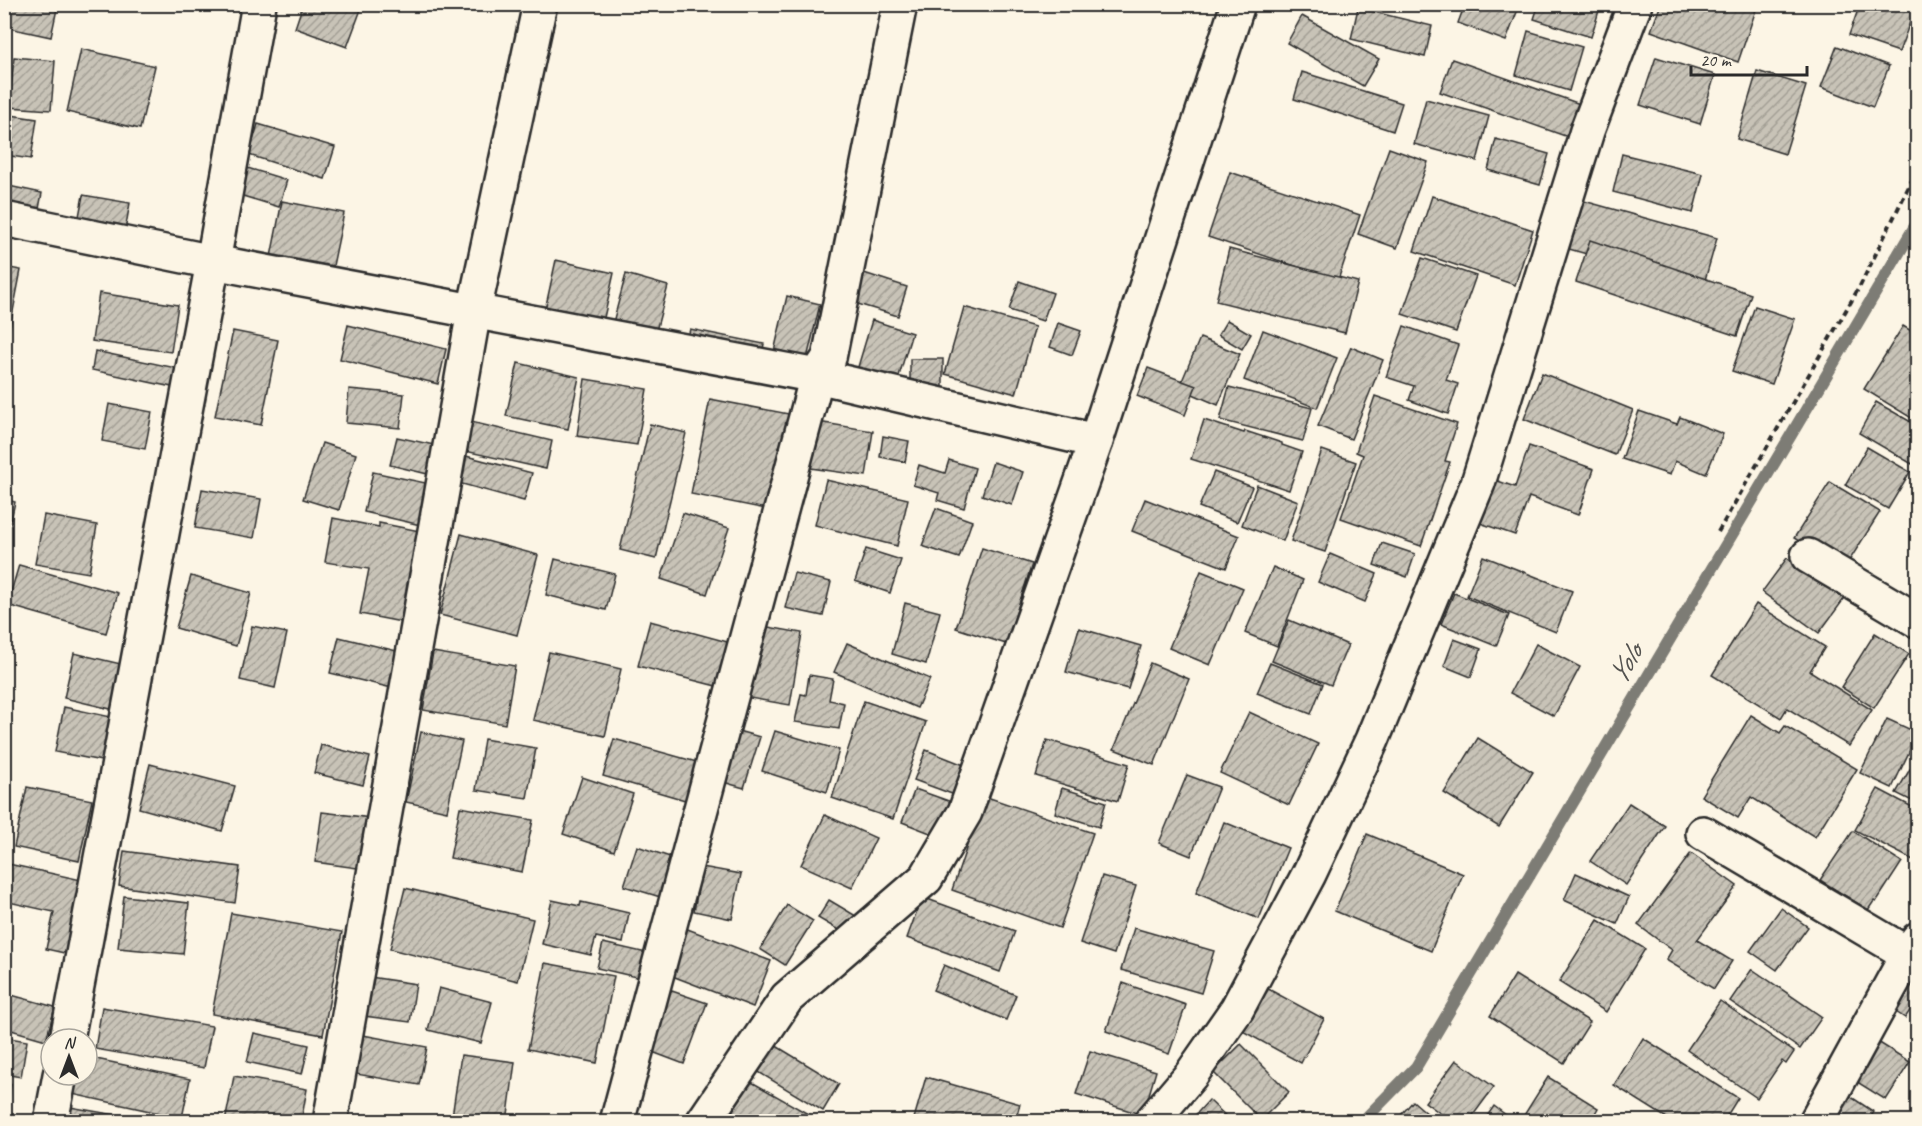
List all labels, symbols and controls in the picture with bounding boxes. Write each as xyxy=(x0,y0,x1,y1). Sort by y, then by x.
scale bar xyxy=(1691,39,1806,77)
text: 20 m xyxy=(1700,49,1733,71)
water label: Yolo xyxy=(1599,633,1654,691)
north arrow xyxy=(39,1027,99,1087)
text: N xyxy=(64,1033,77,1053)

